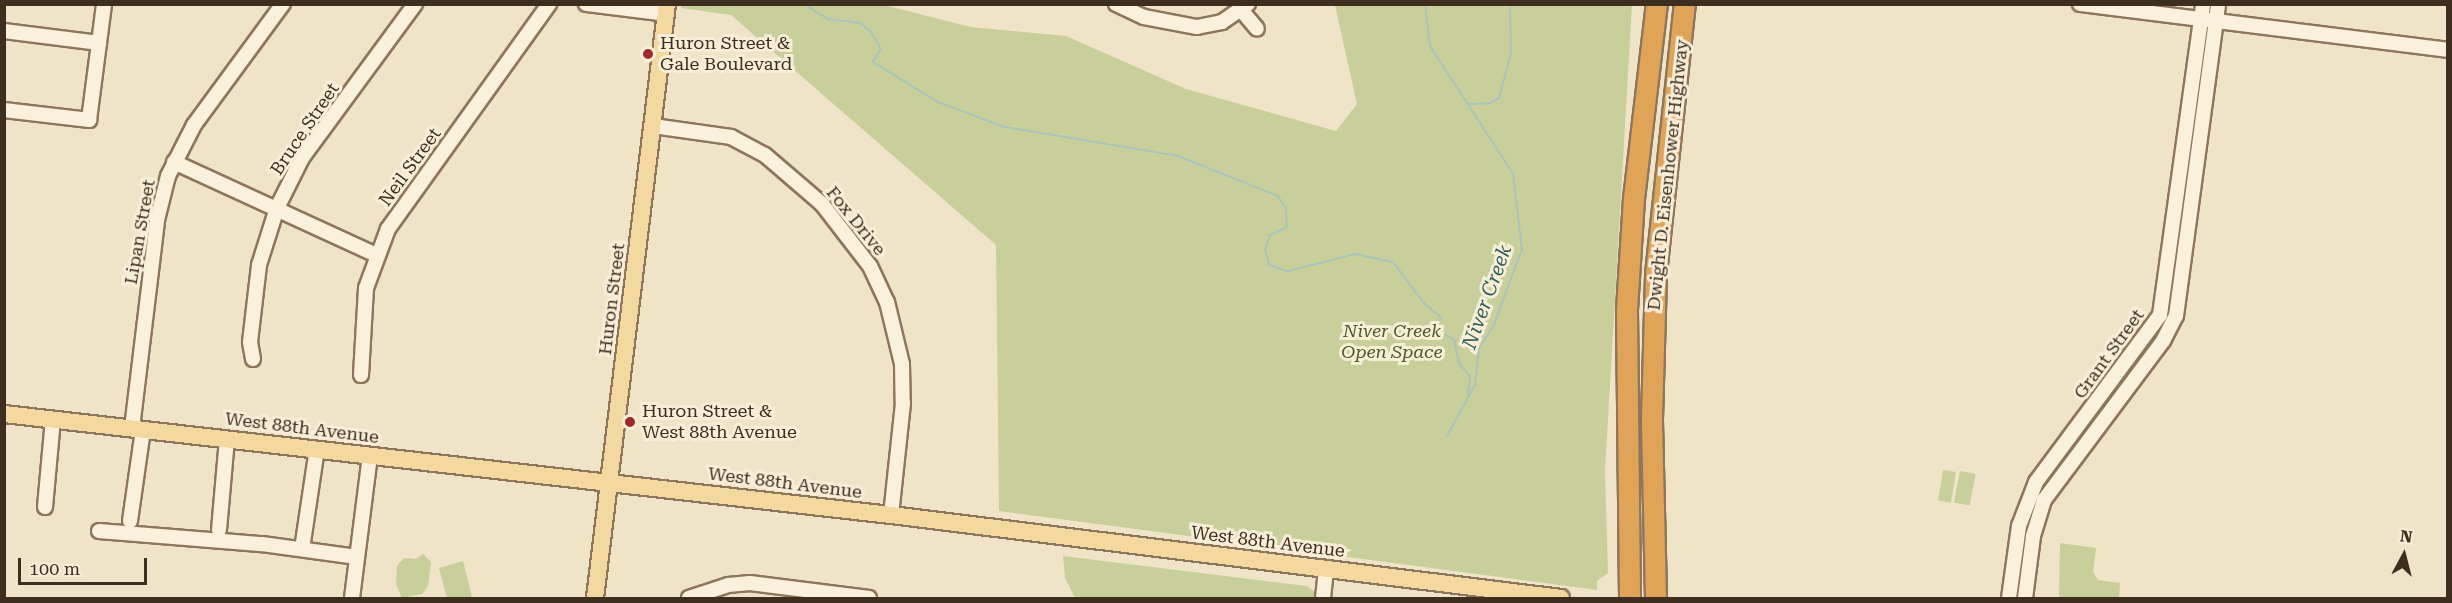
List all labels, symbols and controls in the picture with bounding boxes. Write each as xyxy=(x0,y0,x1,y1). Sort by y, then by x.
place label: Huron Street & Gale Boulevard xyxy=(660,33,792,76)
street label: Dwight D. Eisenhower Highway xyxy=(1643,38,1693,312)
marker: Huron Street & Gale Boulevard xyxy=(641,47,655,61)
street label: Bruce Street xyxy=(266,79,344,179)
street label: Neil Street xyxy=(374,124,446,210)
street label: Lipan Street xyxy=(120,178,160,286)
street label: Fox Drive xyxy=(822,182,890,260)
street label: Huron Street xyxy=(594,242,630,356)
water label: Niver Creek xyxy=(1457,242,1517,352)
street label: Grant Street xyxy=(2069,305,2149,403)
park label: Niver Creek Open Space xyxy=(1341,321,1443,364)
place label: Huron Street & West 88th Avenue xyxy=(642,401,797,444)
street label: West 88th Avenue xyxy=(224,408,380,448)
marker: Huron Street & West 88th Avenue xyxy=(623,415,637,429)
street label: West 88th Avenue xyxy=(707,463,863,503)
street label: West 88th Avenue xyxy=(1190,522,1346,562)
north arrow xyxy=(2374,525,2434,585)
text: N xyxy=(2399,526,2414,547)
scale bar xyxy=(21,546,150,584)
text: 100 m xyxy=(29,558,80,579)

